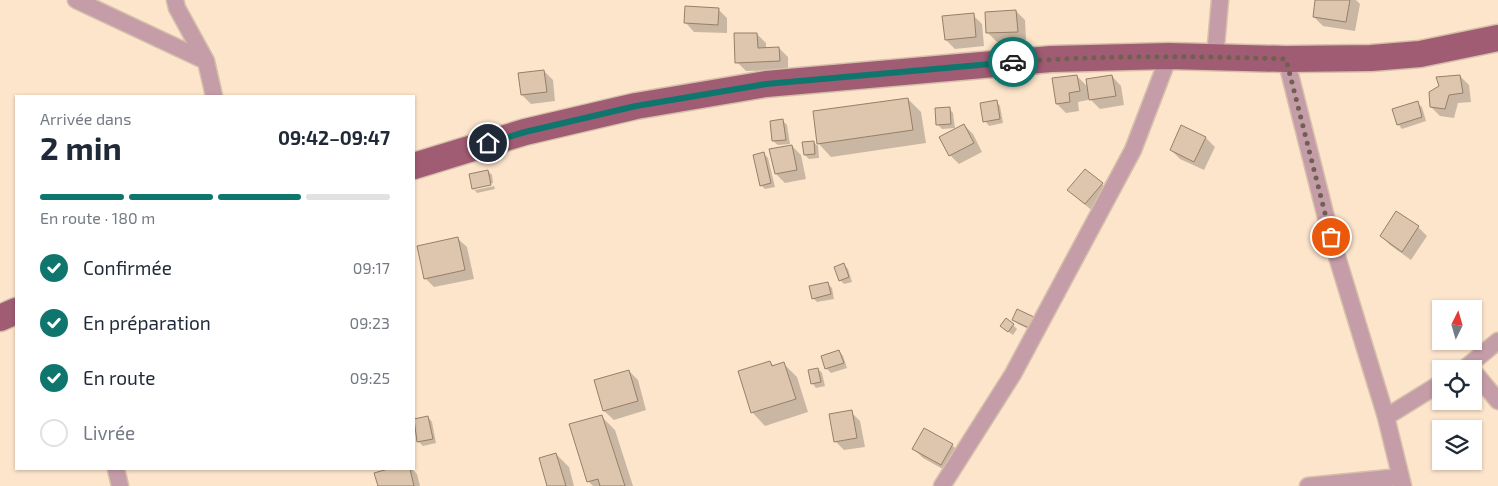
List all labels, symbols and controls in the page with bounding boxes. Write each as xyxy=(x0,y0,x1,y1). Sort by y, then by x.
courier xyxy=(988,37,1038,87)
icon: car xyxy=(999,48,1027,76)
text: Arrivée dans xyxy=(40,109,131,128)
pin xyxy=(467,122,509,164)
text: 09:42–09:47 xyxy=(278,126,390,149)
text: 2 min xyxy=(40,128,122,166)
icon: home xyxy=(474,129,502,157)
text: En route · 180 m xyxy=(40,208,155,227)
pin xyxy=(1310,216,1352,258)
icon: bag xyxy=(1317,223,1345,251)
icon: check xyxy=(40,254,68,282)
text: Confirmée xyxy=(83,256,172,279)
text: 09:17 xyxy=(353,258,390,277)
north arrow xyxy=(1432,300,1482,350)
map controls xyxy=(1432,300,1482,470)
icon: check xyxy=(40,309,68,337)
text: En préparation xyxy=(83,311,211,334)
text: 09:23 xyxy=(350,313,390,332)
button: locate xyxy=(1432,360,1482,410)
icon: check xyxy=(40,364,68,392)
text: En route xyxy=(83,366,155,389)
text: 09:25 xyxy=(350,368,390,387)
button: layers xyxy=(1432,420,1482,470)
text: Livrée xyxy=(83,421,135,444)

